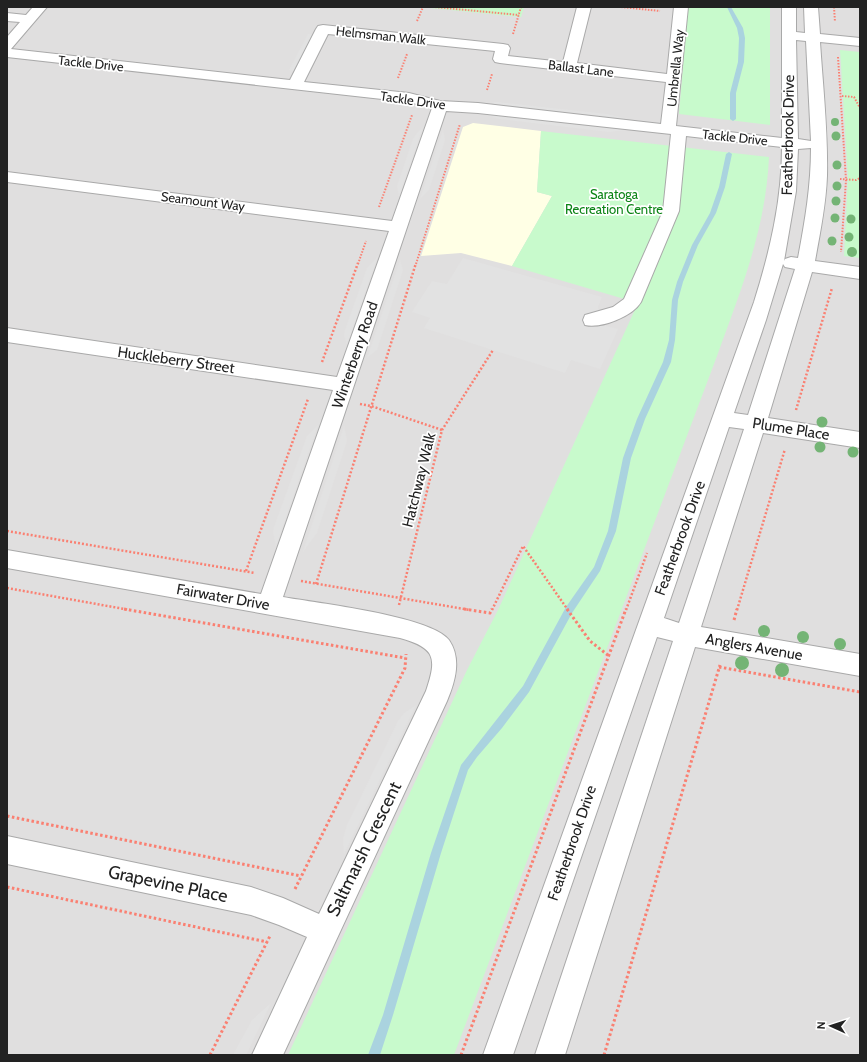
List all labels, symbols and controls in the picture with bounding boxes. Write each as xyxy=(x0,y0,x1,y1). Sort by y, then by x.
street label: Helmsman Walk xyxy=(335,22,427,48)
street label: Umbrella Way xyxy=(663,28,687,108)
street label: Tackle Drive xyxy=(57,52,125,74)
street label: Ballast Lane xyxy=(547,56,615,80)
street label: Featherbrook Drive xyxy=(778,74,798,195)
street label: Tackle Drive xyxy=(379,87,447,113)
street label: Tackle Drive xyxy=(701,126,769,148)
park label: Saratoga Recreation Centre xyxy=(565,186,663,217)
street label: Seamount Way xyxy=(160,188,246,214)
street label: Winterberry Road xyxy=(328,299,382,411)
street label: Huckleberry Street xyxy=(116,343,236,377)
street label: Plume Place xyxy=(751,414,831,444)
street label: Hatchway Walk xyxy=(399,430,440,529)
street label: Featherbrook Drive xyxy=(651,478,709,598)
street label: Fairwater Drive xyxy=(175,580,271,614)
street label: Anglers Avenue xyxy=(704,630,804,664)
street label: Saltmarsh Crescent xyxy=(322,778,406,920)
street label: Featherbrook Drive xyxy=(544,783,600,903)
street label: Grapevine Place xyxy=(106,861,230,907)
north arrow xyxy=(811,1006,851,1046)
text: N xyxy=(814,1021,828,1030)

